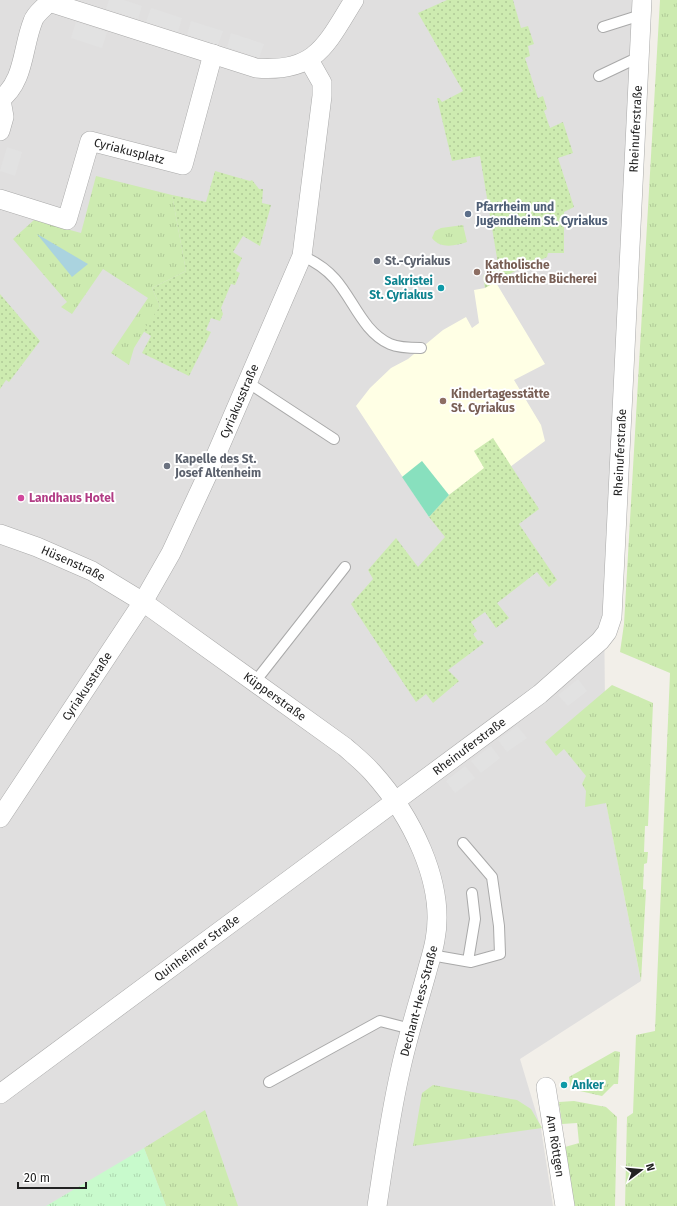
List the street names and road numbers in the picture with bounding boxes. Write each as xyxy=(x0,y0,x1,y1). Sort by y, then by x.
street label: Rheinuferstraße xyxy=(627,85,645,173)
street label: Cyriakusplatz xyxy=(93,135,166,167)
street label: Cyriakusstraße xyxy=(217,362,261,440)
street label: Rheinuferstraße xyxy=(611,408,629,497)
street label: Hüsenstraße xyxy=(39,543,108,584)
street label: Cyriakusstraße xyxy=(59,649,115,723)
street label: Küpperstraße xyxy=(241,669,309,724)
street label: Rheinuferstraße xyxy=(430,715,509,778)
street label: Quinheimer Straße xyxy=(151,912,242,984)
street label: Dechant-Hess-Straße xyxy=(397,944,441,1058)
street label: Am Röttgen xyxy=(544,1114,567,1178)

